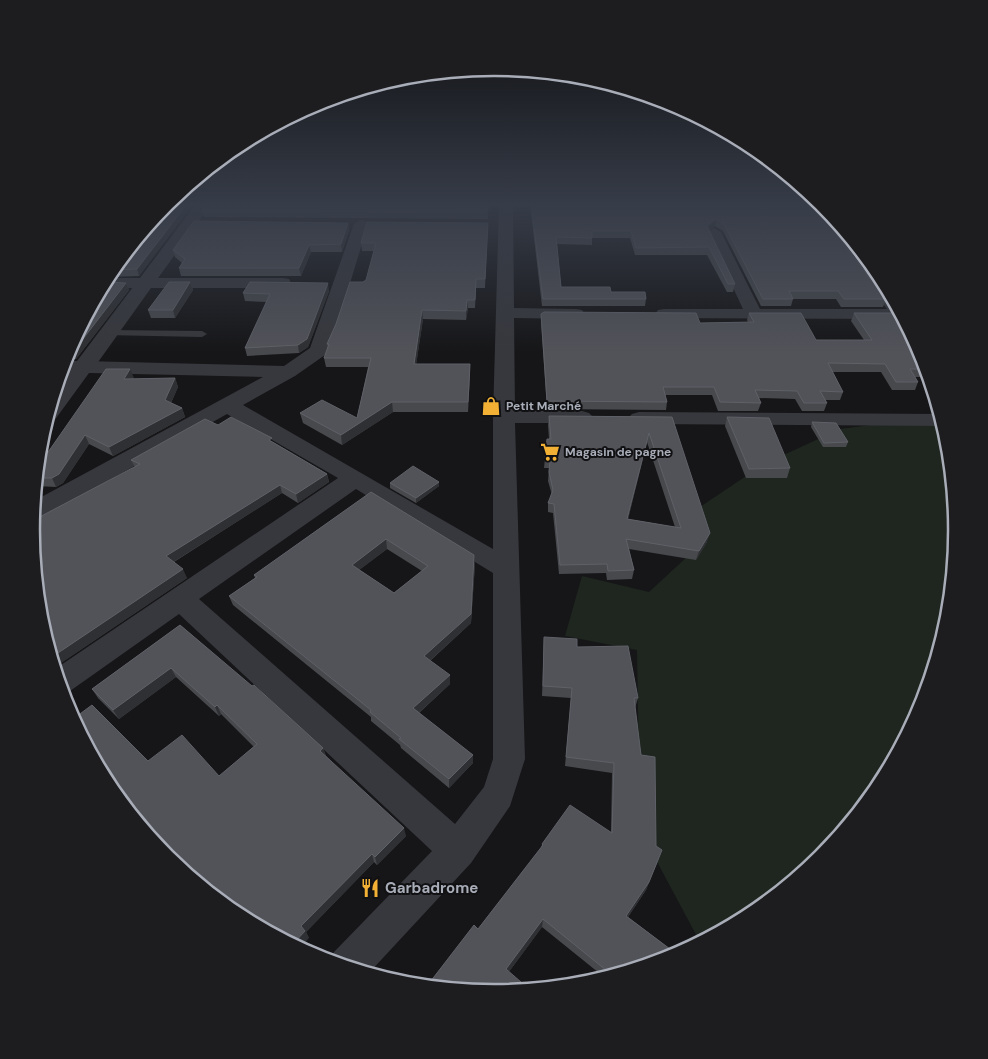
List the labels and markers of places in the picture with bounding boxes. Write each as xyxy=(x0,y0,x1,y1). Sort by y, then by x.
shop icon: Petit Marché xyxy=(480,395,502,417)
place label: Petit Marché xyxy=(506,398,581,414)
supermarket icon: Magasin de pagne xyxy=(539,441,561,463)
place label: Magasin de pagne xyxy=(565,444,671,460)
restaurant icon: Garbadrome xyxy=(359,877,381,899)
place label: Garbadrome xyxy=(385,878,478,898)

